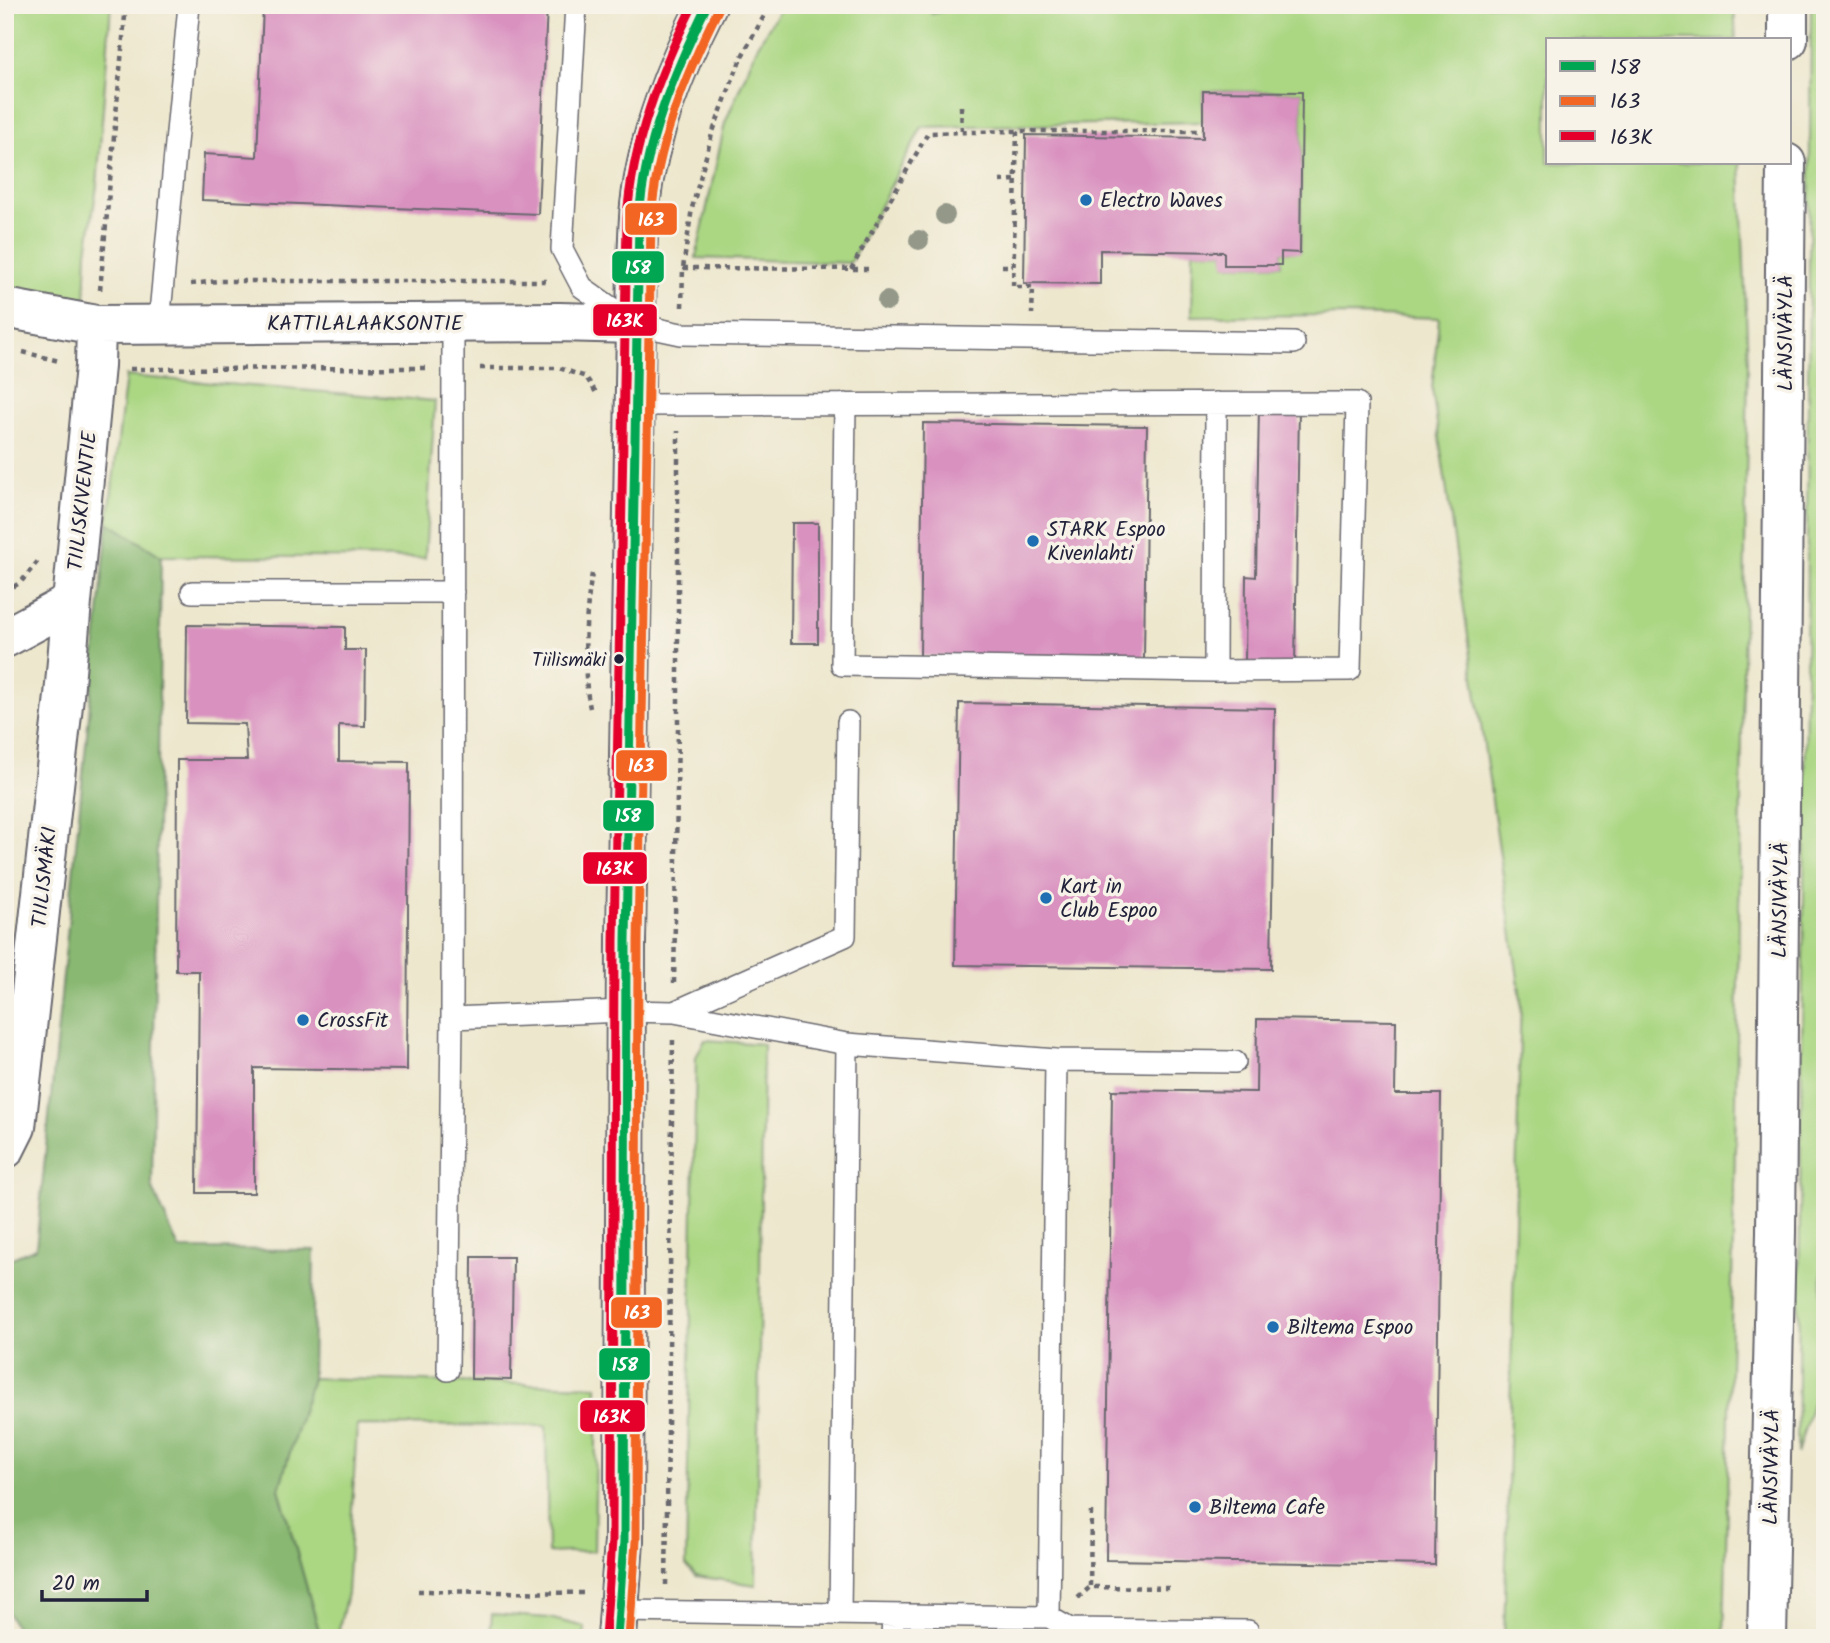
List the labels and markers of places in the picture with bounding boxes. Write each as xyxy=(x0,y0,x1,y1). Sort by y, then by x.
place label: Electro Waves xyxy=(1100,185,1223,218)
marker: Electro Waves xyxy=(1078,192,1094,208)
place label: STARK Espoo Kivenlahti xyxy=(1047,514,1166,571)
marker: STARK Espoo Kivenlahti xyxy=(1025,533,1041,549)
place label: Tiilismäki xyxy=(532,646,607,676)
marker: Tiilismäki xyxy=(612,652,626,666)
place label: Kart in Club Espoo xyxy=(1060,871,1158,928)
marker: Kart in Club Espoo xyxy=(1038,890,1054,906)
place label: CrossFit xyxy=(317,1005,389,1038)
marker: CrossFit xyxy=(295,1012,311,1028)
place label: Biltema Espoo xyxy=(1287,1312,1413,1345)
marker: Biltema Espoo xyxy=(1265,1319,1281,1335)
place label: Biltema Cafe xyxy=(1209,1492,1325,1525)
marker: Biltema Cafe xyxy=(1187,1499,1203,1515)

